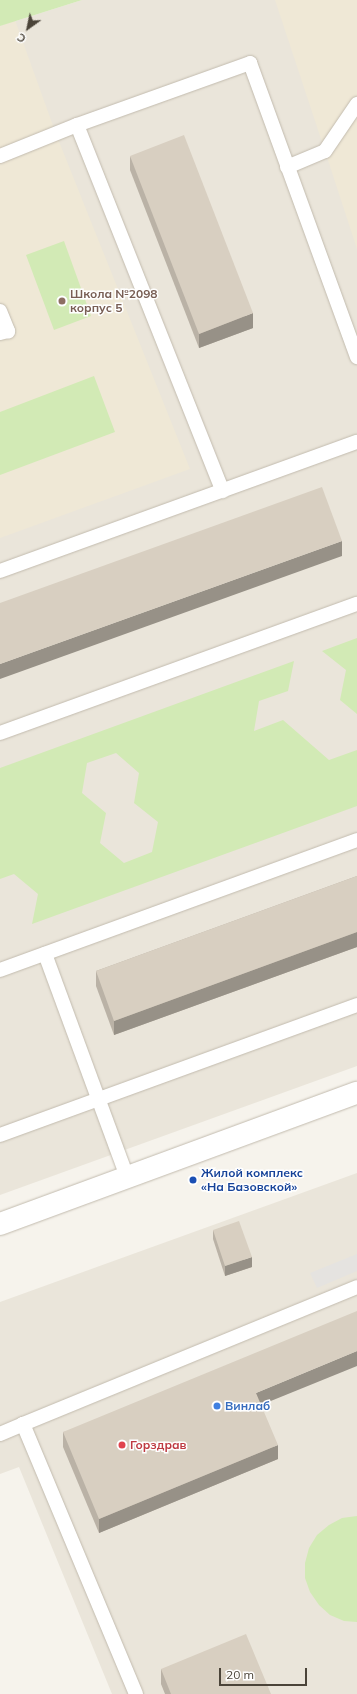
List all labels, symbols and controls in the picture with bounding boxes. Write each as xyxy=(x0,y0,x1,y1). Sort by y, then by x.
north arrow xyxy=(8,8,48,48)
text: С xyxy=(14,30,28,46)
place label: Школа №2098 корпус 5 xyxy=(70,287,158,315)
marker: Школа №2098 корпус 5 xyxy=(57,296,67,306)
place label: Жилой комплекс «На Базовской» xyxy=(201,1166,303,1194)
marker: Жилой комплекс «На Базовской» xyxy=(188,1175,198,1185)
place label: Винлаб xyxy=(225,1399,270,1413)
marker: Винлаб xyxy=(212,1401,222,1411)
place label: Горздрав xyxy=(130,1438,187,1452)
marker: Горздрав xyxy=(117,1440,127,1450)
scale bar xyxy=(221,1660,309,1686)
text: 20 m xyxy=(226,1667,254,1682)

